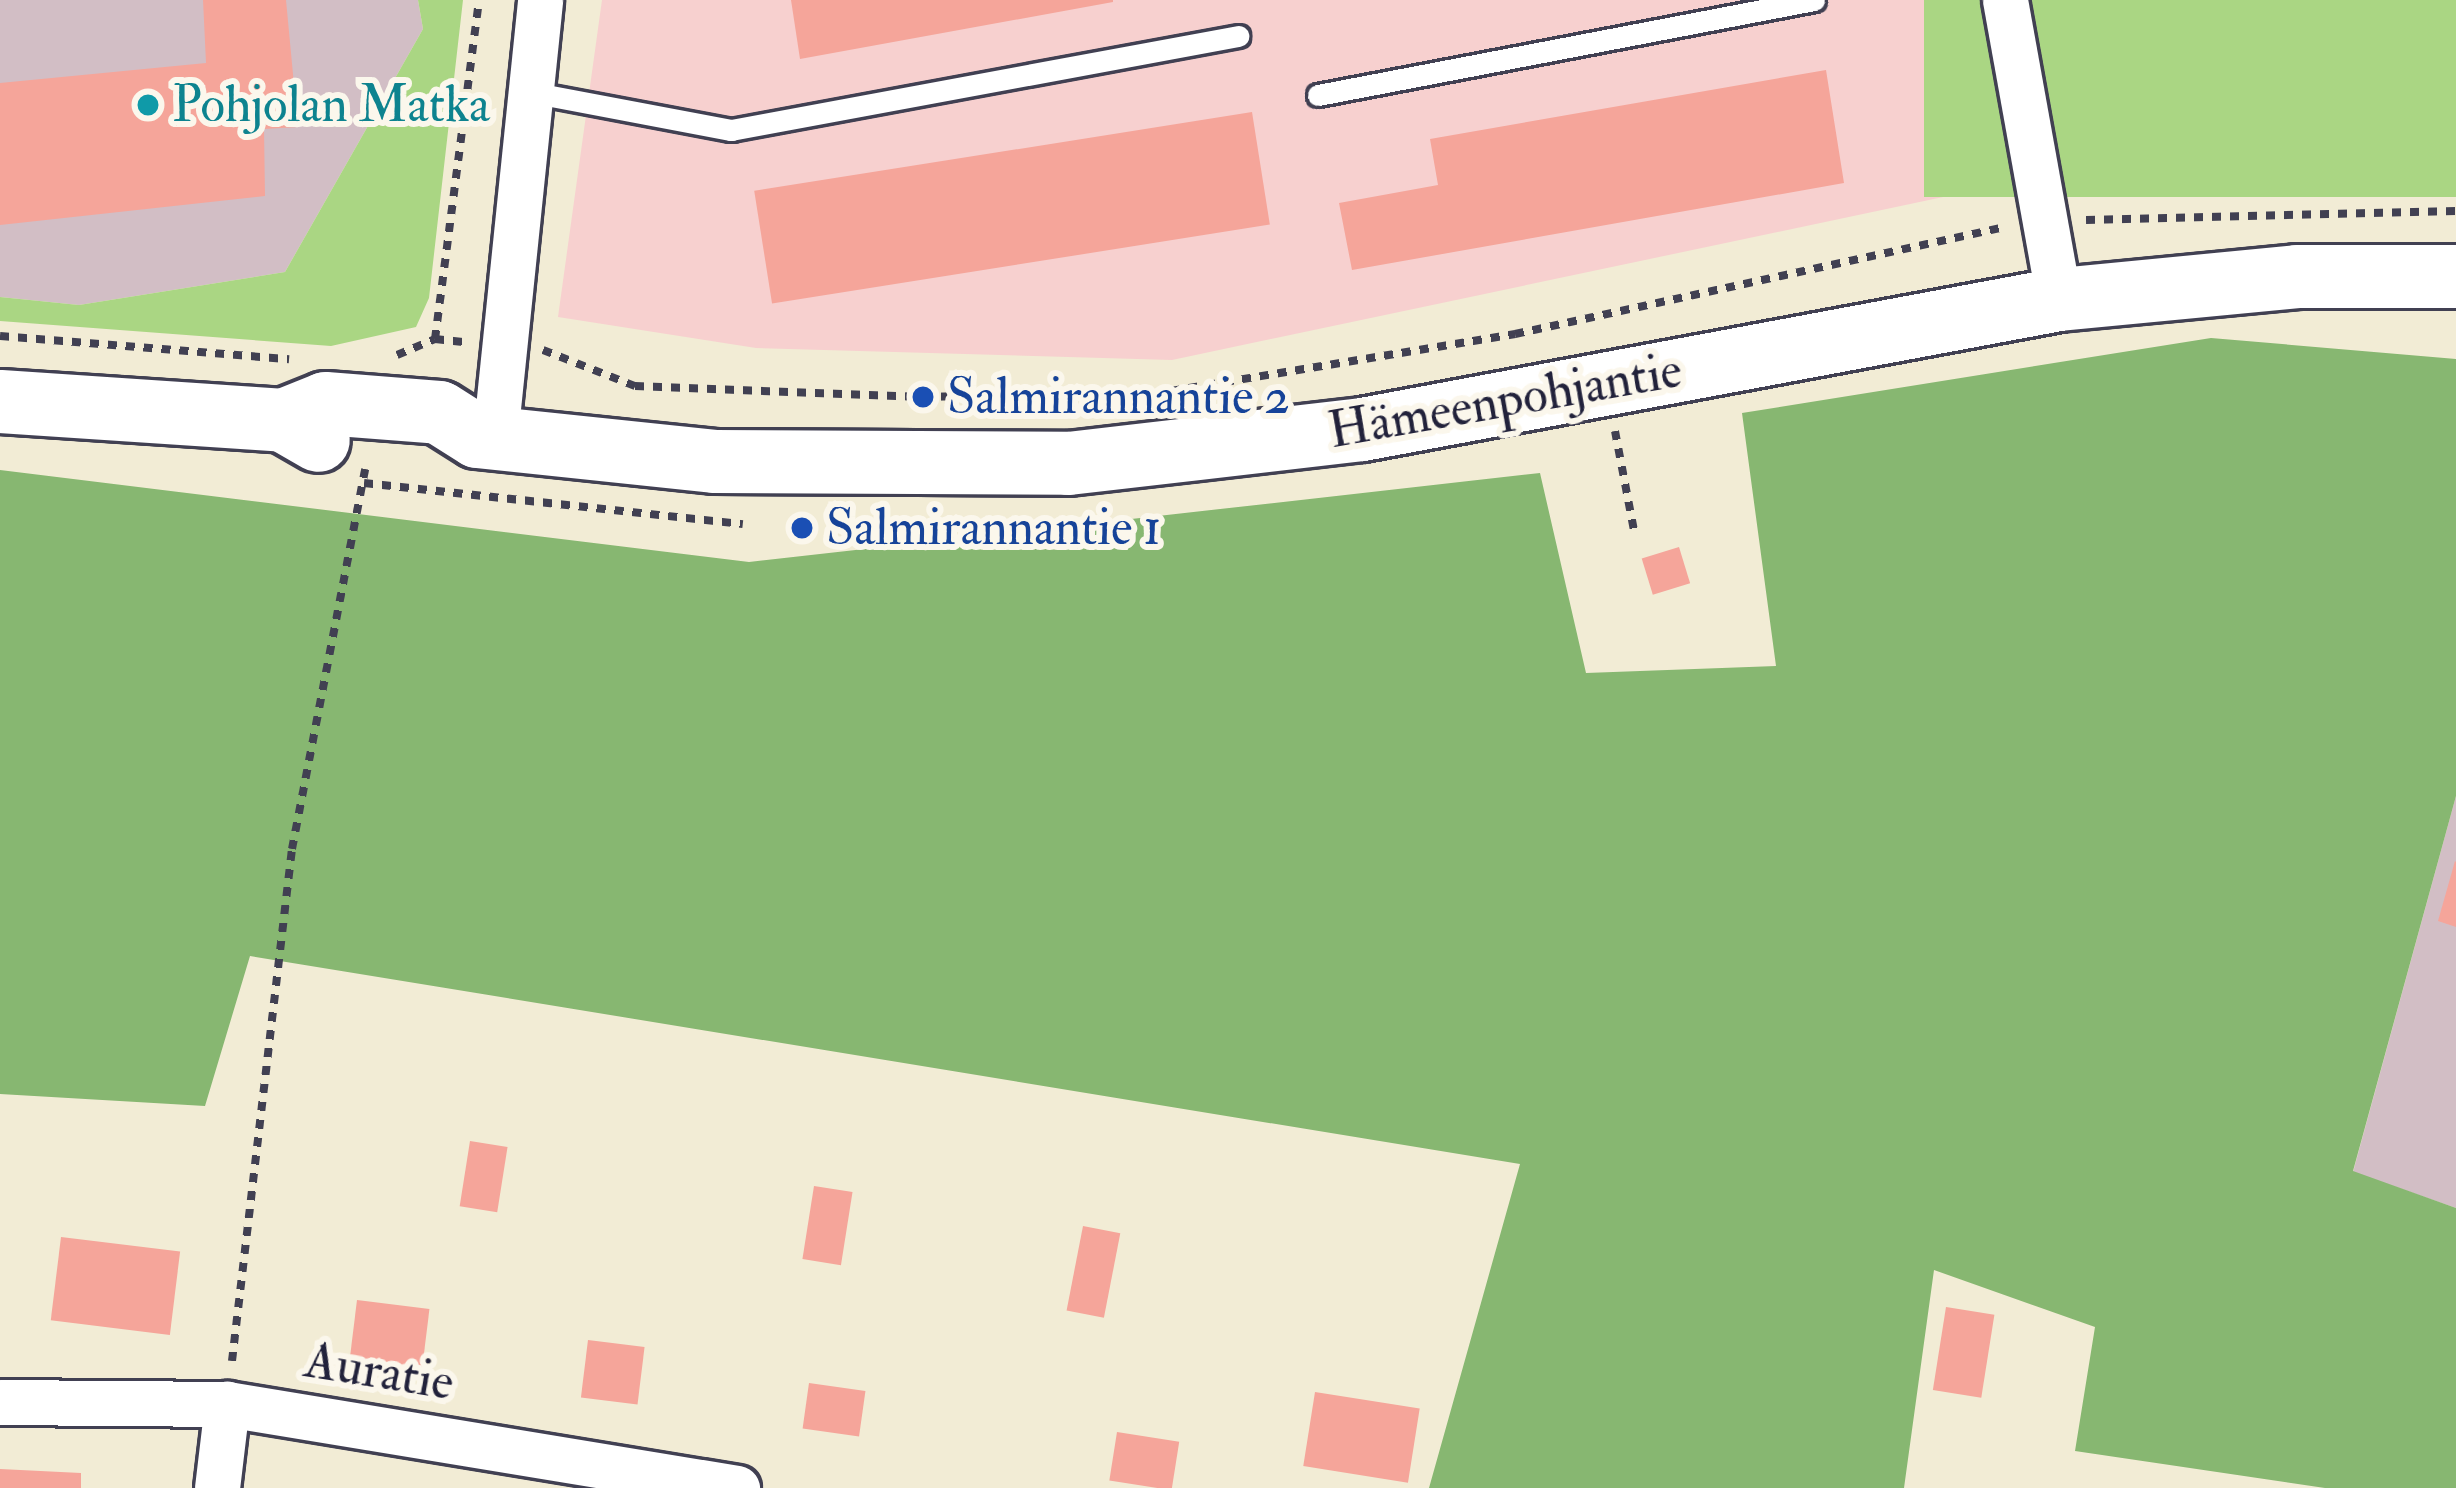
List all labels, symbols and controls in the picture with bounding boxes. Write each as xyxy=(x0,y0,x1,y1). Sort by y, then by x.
place label: Pohjolan Matka xyxy=(172,74,490,136)
marker: Pohjolan Matka xyxy=(135,92,161,118)
street label: Hämeenpohjantie xyxy=(1324,340,1686,462)
place label: Salmirannantie 2 xyxy=(947,366,1290,428)
marker: Salmirannantie 2 xyxy=(910,384,936,410)
place label: Salmirannantie 1 xyxy=(826,497,1161,559)
marker: Salmirannantie 1 xyxy=(789,515,815,541)
street label: Auratie xyxy=(300,1330,458,1414)

